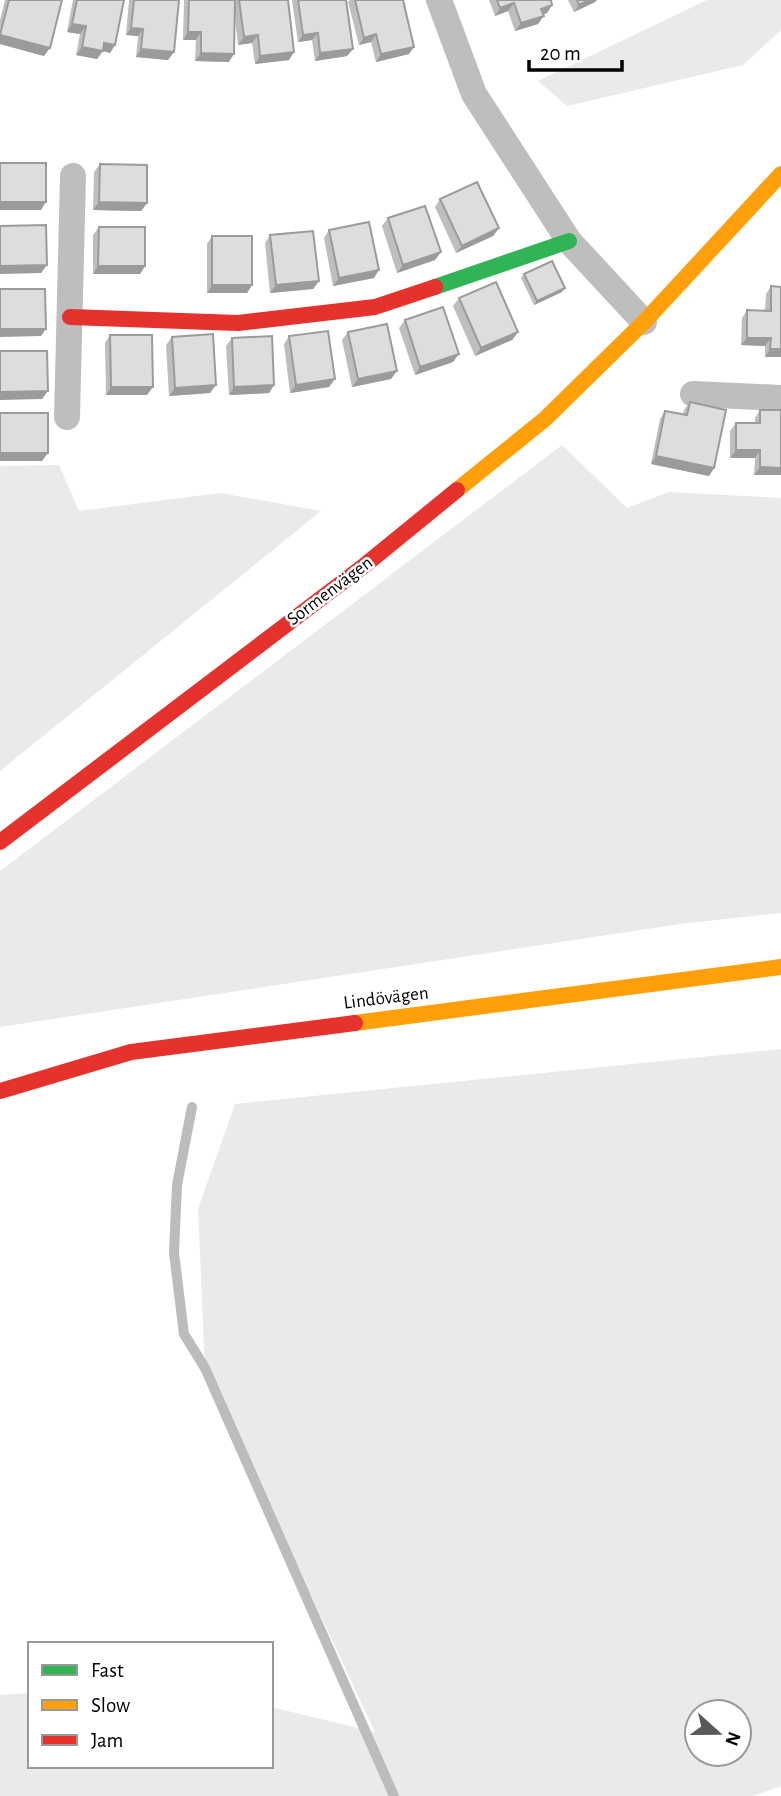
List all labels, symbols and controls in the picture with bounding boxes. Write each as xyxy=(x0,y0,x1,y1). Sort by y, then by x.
scale bar xyxy=(529,28,622,72)
text: 20 m xyxy=(540,43,581,64)
street label: Sormenvägen xyxy=(284,553,376,629)
street label: Lindövägen xyxy=(342,983,430,1013)
legend xyxy=(28,1642,273,1768)
text: Fast xyxy=(91,1660,124,1681)
text: Slow xyxy=(91,1695,130,1716)
north arrow xyxy=(683,1698,753,1768)
text: N xyxy=(721,1729,744,1748)
text: Jam xyxy=(91,1730,123,1751)

